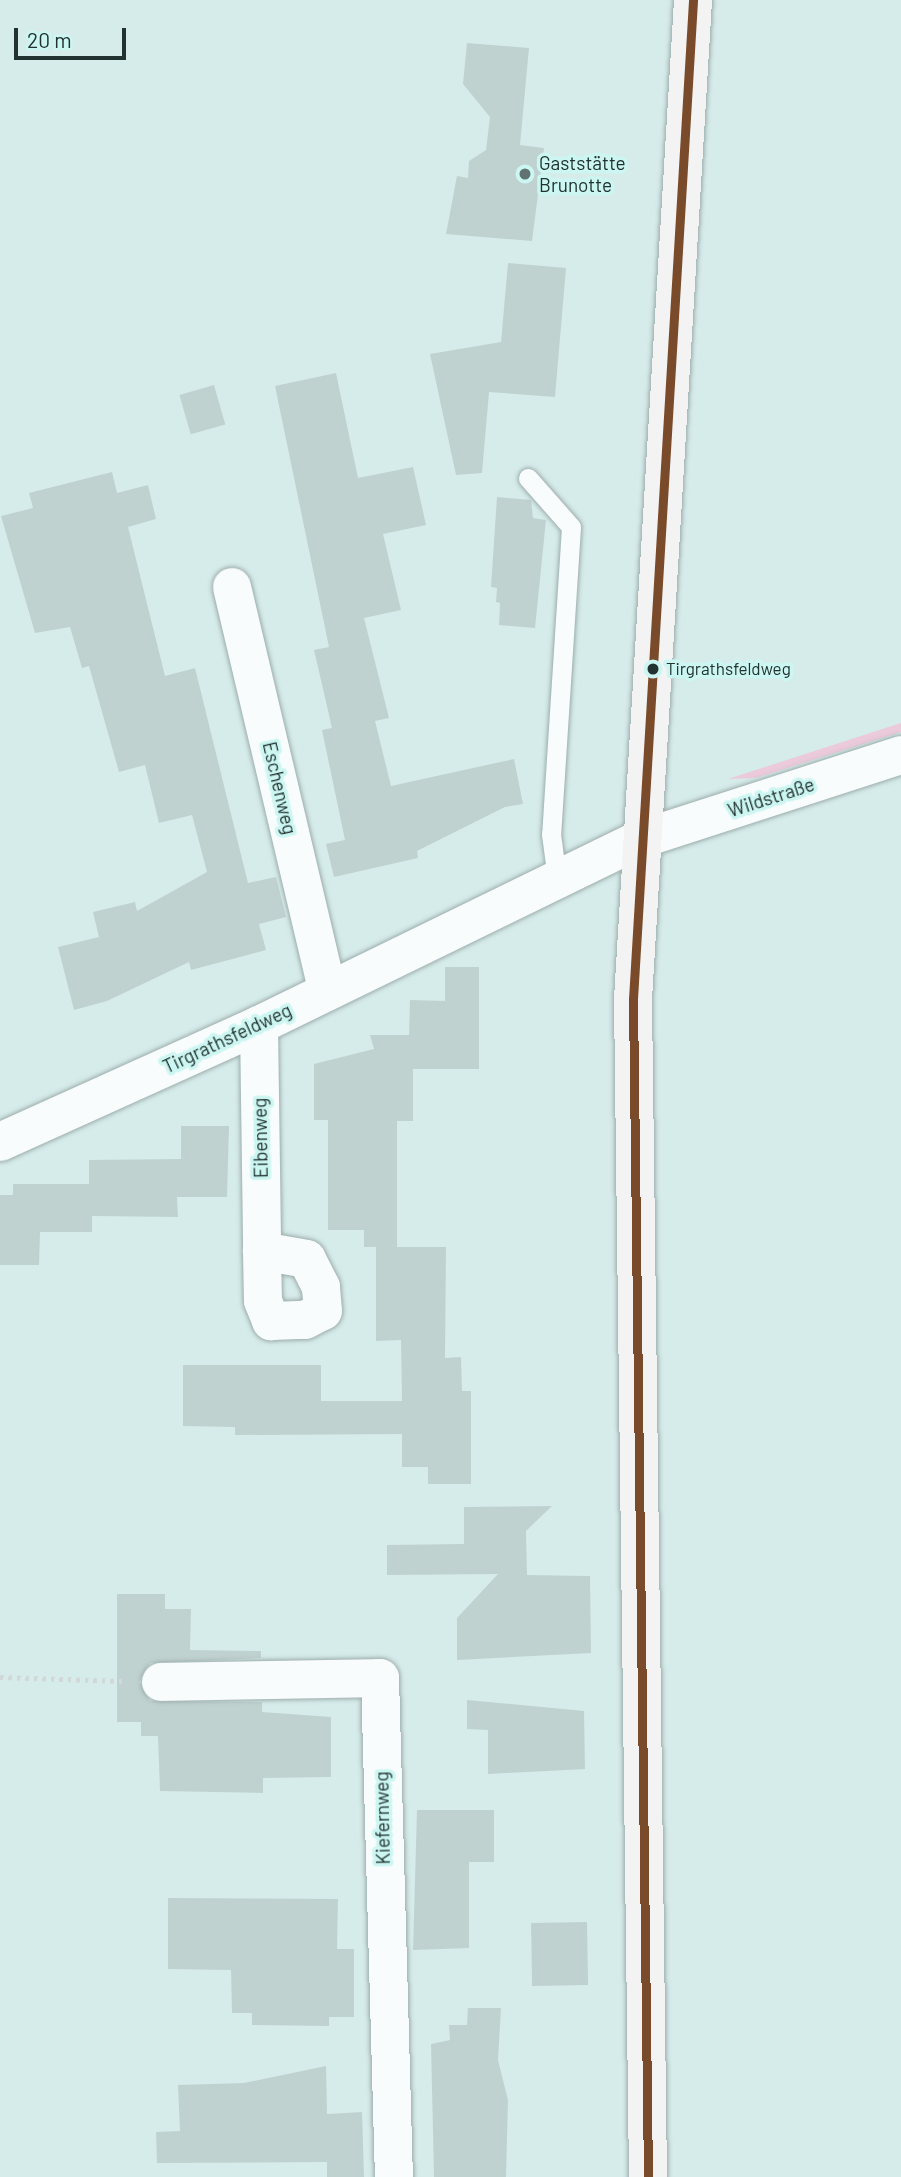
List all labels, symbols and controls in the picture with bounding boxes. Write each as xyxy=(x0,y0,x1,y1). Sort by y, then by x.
scale bar xyxy=(18,14,130,58)
text: 20 m xyxy=(27,27,72,52)
place label: Gaststätte Brunotte xyxy=(539,152,626,196)
marker: Gaststätte Brunotte xyxy=(517,166,533,182)
place label: Tirgrathsfeldweg xyxy=(666,659,791,679)
marker: Tirgrathsfeldweg xyxy=(646,662,660,676)
street label: Eschenweg xyxy=(258,739,302,837)
street label: Wildstraße xyxy=(725,772,817,822)
street label: Tirgrathsfeldweg xyxy=(159,998,295,1078)
street label: Eibenweg xyxy=(248,1098,272,1178)
street label: Kiefernweg xyxy=(370,1771,394,1865)

